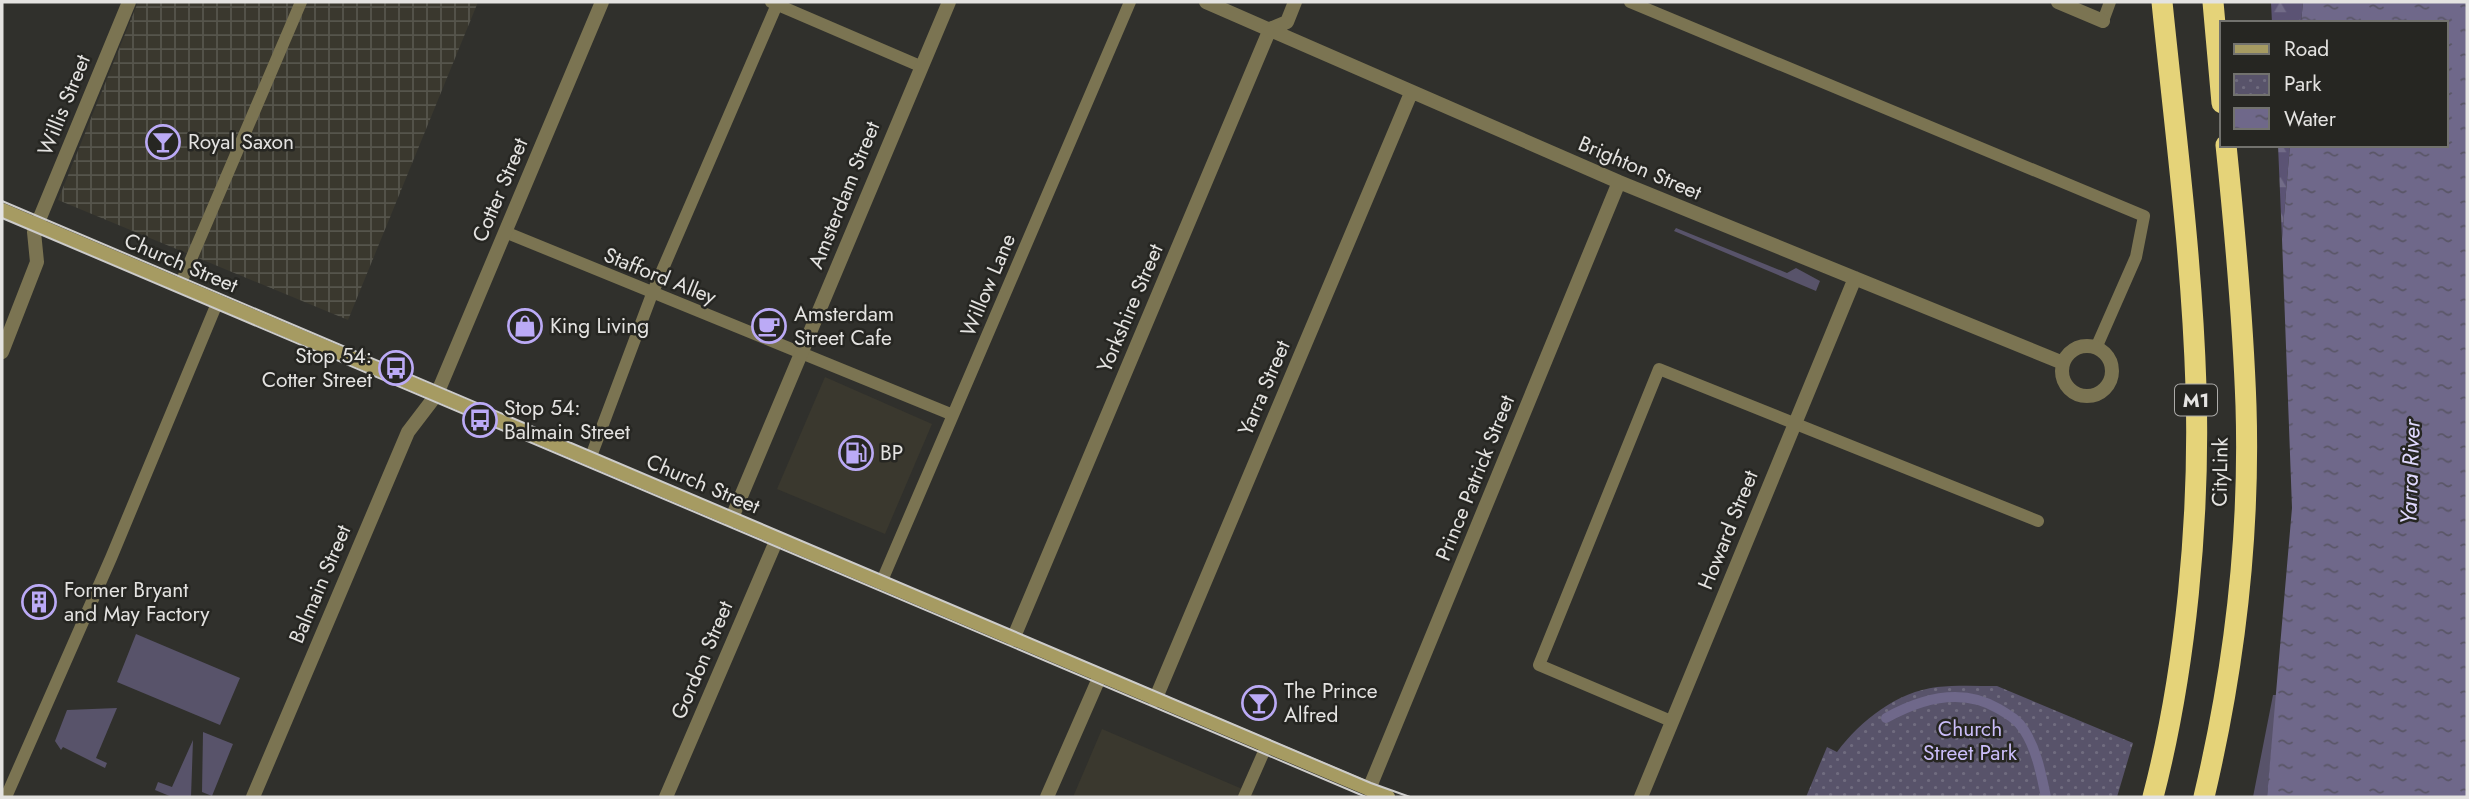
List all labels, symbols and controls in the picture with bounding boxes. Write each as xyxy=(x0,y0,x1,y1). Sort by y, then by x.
legend xyxy=(2220,21,2448,147)
text: Road xyxy=(2284,34,2329,64)
street label: Willis Street xyxy=(30,50,98,160)
text: Park xyxy=(2284,69,2322,99)
text: Water xyxy=(2284,104,2337,134)
street label: Amsterdam Street xyxy=(801,117,887,273)
bar icon: Royal Saxon xyxy=(144,123,182,161)
place label: Royal Saxon xyxy=(188,127,294,157)
street label: Brighton Street xyxy=(1574,129,1706,207)
street label: Cotter Street xyxy=(465,133,535,247)
street label: Church Street xyxy=(120,226,242,300)
street label: Willow Lane xyxy=(953,229,1023,341)
street label: Yorkshire Street xyxy=(1089,239,1171,377)
street label: Stafford Alley xyxy=(599,240,721,312)
place label: Amsterdam Street Cafe xyxy=(794,299,894,353)
shop icon: King Living xyxy=(506,307,544,345)
cafe icon: Amsterdam Street Cafe xyxy=(750,307,788,345)
place label: King Living xyxy=(550,311,649,341)
street label: Yarra Street xyxy=(1231,336,1297,440)
place label: Stop 54: Cotter Street xyxy=(262,341,372,395)
bus stop icon: Stop 54: Cotter Street xyxy=(377,349,415,387)
road number: M1 xyxy=(2175,384,2217,416)
street label: Prince Patrick Street xyxy=(1428,391,1522,565)
place label: Stop 54: Balmain Street xyxy=(504,393,630,447)
bus stop icon: Stop 54: Balmain Street xyxy=(461,401,499,439)
water label: Yarra River xyxy=(2391,418,2429,525)
fuel station icon: BP xyxy=(837,434,875,472)
street label: CityLink xyxy=(2204,436,2236,507)
place label: BP xyxy=(880,438,903,468)
street label: Church Street xyxy=(642,447,764,521)
street label: Howard Street xyxy=(1690,466,1766,594)
street label: Balmain Street xyxy=(282,520,358,648)
place label: Former Bryant and May Factory xyxy=(64,575,210,629)
building icon: Former Bryant and May Factory xyxy=(20,583,58,621)
street label: Gordon Street xyxy=(664,596,740,724)
place label: The Prince Alfred xyxy=(1284,676,1378,730)
bar icon: The Prince Alfred xyxy=(1240,684,1278,722)
park label: Church Street Park xyxy=(1923,714,2018,768)

